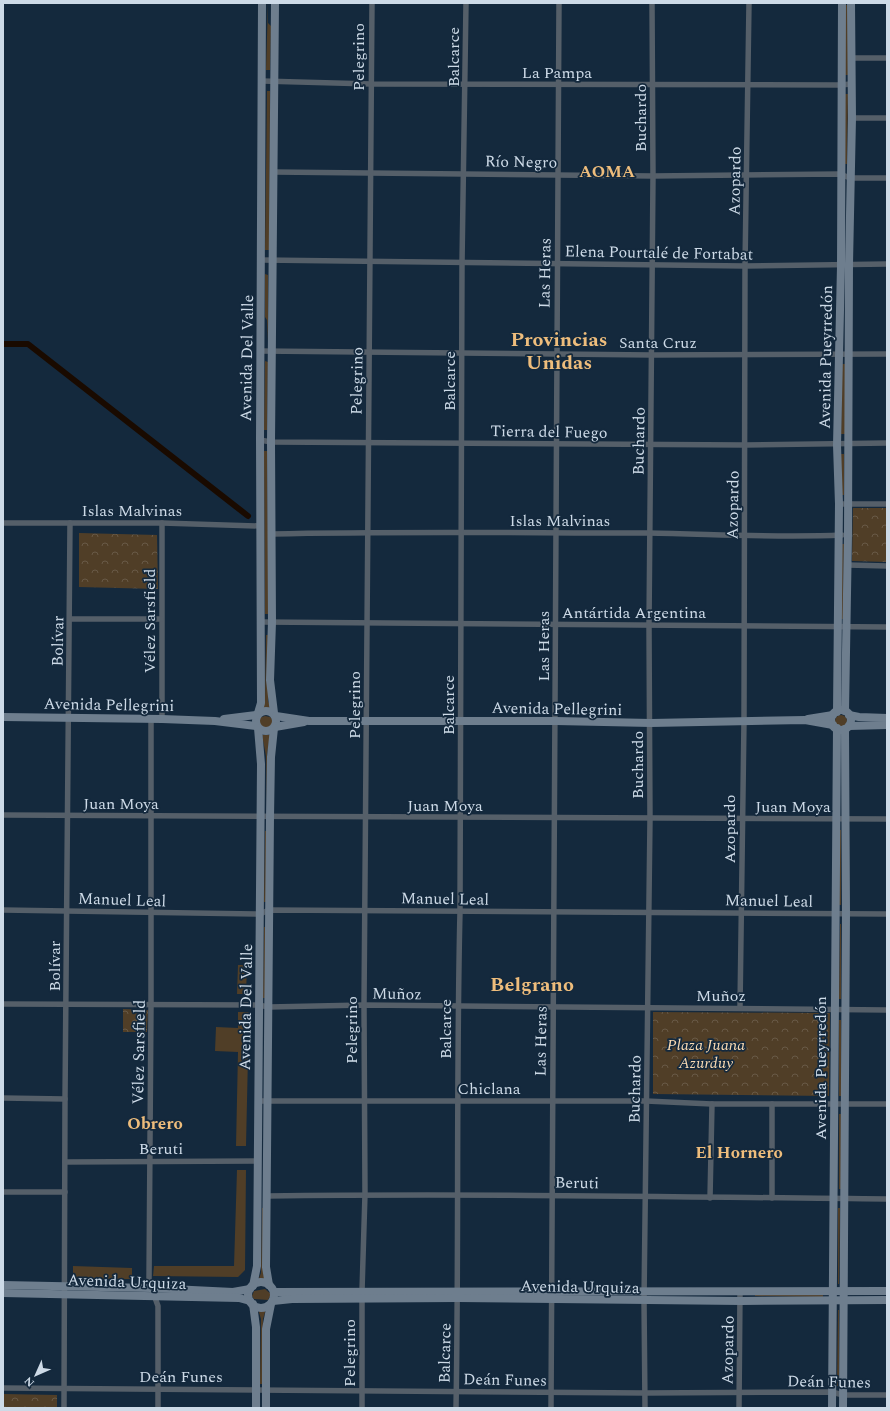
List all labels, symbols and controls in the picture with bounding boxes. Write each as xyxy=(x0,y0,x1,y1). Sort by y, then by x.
street label: Pelegrino xyxy=(347,23,371,91)
street label: Balcarce xyxy=(442,27,466,87)
street label: La Pampa xyxy=(522,61,592,85)
street label: Buchardo xyxy=(629,84,653,152)
street label: Azopardo xyxy=(722,146,748,216)
street label: Río Negro xyxy=(485,149,557,175)
district label: AOMA xyxy=(579,159,635,185)
street label: Las Heras xyxy=(532,237,558,309)
street label: Elena Pourtalé de Fortabat xyxy=(564,239,754,267)
street label: Avenida Pueyrredón xyxy=(813,285,839,429)
street label: Avenida Del Valle xyxy=(234,295,260,422)
district label: Provincias Unidas xyxy=(510,325,608,378)
street label: Santa Cruz xyxy=(619,331,697,355)
street label: Pelegrino xyxy=(344,347,370,415)
street label: Balcarce xyxy=(438,351,462,411)
street label: Buchardo xyxy=(626,407,652,475)
street label: Tierra del Fuego xyxy=(490,419,608,445)
street label: Azopardo xyxy=(720,470,746,540)
street label: Islas Malvinas xyxy=(81,499,183,523)
street label: Islas Malvinas xyxy=(509,509,611,533)
street label: Vélez Sarsfield xyxy=(138,569,162,673)
street label: Antártida Argentina xyxy=(562,601,706,625)
street label: Las Heras xyxy=(532,611,556,681)
street label: Bolívar xyxy=(46,615,70,667)
street label: Pelegrino xyxy=(343,671,367,739)
street label: Balcarce xyxy=(437,675,461,735)
street label: Avenida Pellegrini xyxy=(43,692,175,718)
street label: Avenida Pellegrini xyxy=(491,696,623,722)
street label: Buchardo xyxy=(626,731,650,799)
street label: Juan Moya xyxy=(83,792,159,816)
street label: Juan Moya xyxy=(407,794,483,818)
street label: Azopardo xyxy=(718,795,742,863)
street label: Juan Moya xyxy=(755,795,831,819)
street label: Manuel Leal xyxy=(77,886,167,914)
street label: Manuel Leal xyxy=(401,886,489,912)
street label: Manuel Leal xyxy=(725,888,813,914)
street label: Bolívar xyxy=(43,941,67,991)
street label: Avenida Del Valle xyxy=(233,944,259,1071)
district label: Belgrano xyxy=(490,970,574,1000)
street label: Muñoz xyxy=(372,982,422,1006)
street label: Muñoz xyxy=(696,984,746,1008)
street label: Pelegrino xyxy=(340,996,364,1064)
street label: Avenida Pueyrredón xyxy=(809,996,833,1140)
street label: Vélez Sarsfield xyxy=(126,999,152,1105)
street label: Balcarce xyxy=(434,999,458,1059)
street label: Las Heras xyxy=(528,1005,554,1077)
park label: Plaza Juana Azurduy xyxy=(667,1033,745,1075)
street label: Buchardo xyxy=(622,1055,648,1123)
street label: Chiclana xyxy=(457,1077,521,1101)
district label: Obrero xyxy=(127,1111,183,1137)
street label: Beruti xyxy=(139,1137,183,1161)
district label: El Hornero xyxy=(695,1140,783,1166)
street label: Beruti xyxy=(555,1171,599,1195)
street label: Avenida Urquiza xyxy=(67,1268,187,1296)
street label: Avenida Urquiza xyxy=(520,1274,640,1300)
street label: Azopardo xyxy=(715,1315,741,1385)
street label: Pelegrino xyxy=(338,1319,362,1387)
street label: Balcarce xyxy=(432,1323,458,1383)
north arrow xyxy=(16,1355,56,1395)
street label: Deán Funes xyxy=(139,1365,223,1389)
street label: Deán Funes xyxy=(463,1367,547,1393)
street label: Deán Funes xyxy=(787,1369,871,1395)
text: N xyxy=(20,1373,38,1391)

